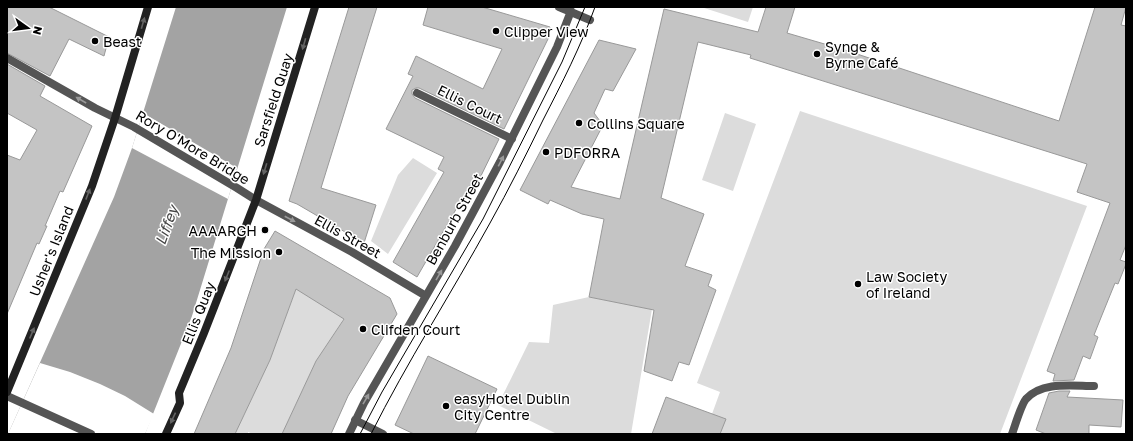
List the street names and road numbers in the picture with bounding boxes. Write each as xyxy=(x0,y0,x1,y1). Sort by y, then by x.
street label: Sarsfield Quay xyxy=(250,51,296,149)
street label: Ellis Court xyxy=(435,81,505,127)
street label: Rory O'More Bridge xyxy=(133,106,253,188)
street label: Benburb Street xyxy=(422,170,486,268)
street label: Usher's Island xyxy=(25,203,77,299)
street label: Ellis Street xyxy=(312,211,384,261)
street label: Ellis Quay xyxy=(178,279,218,347)

